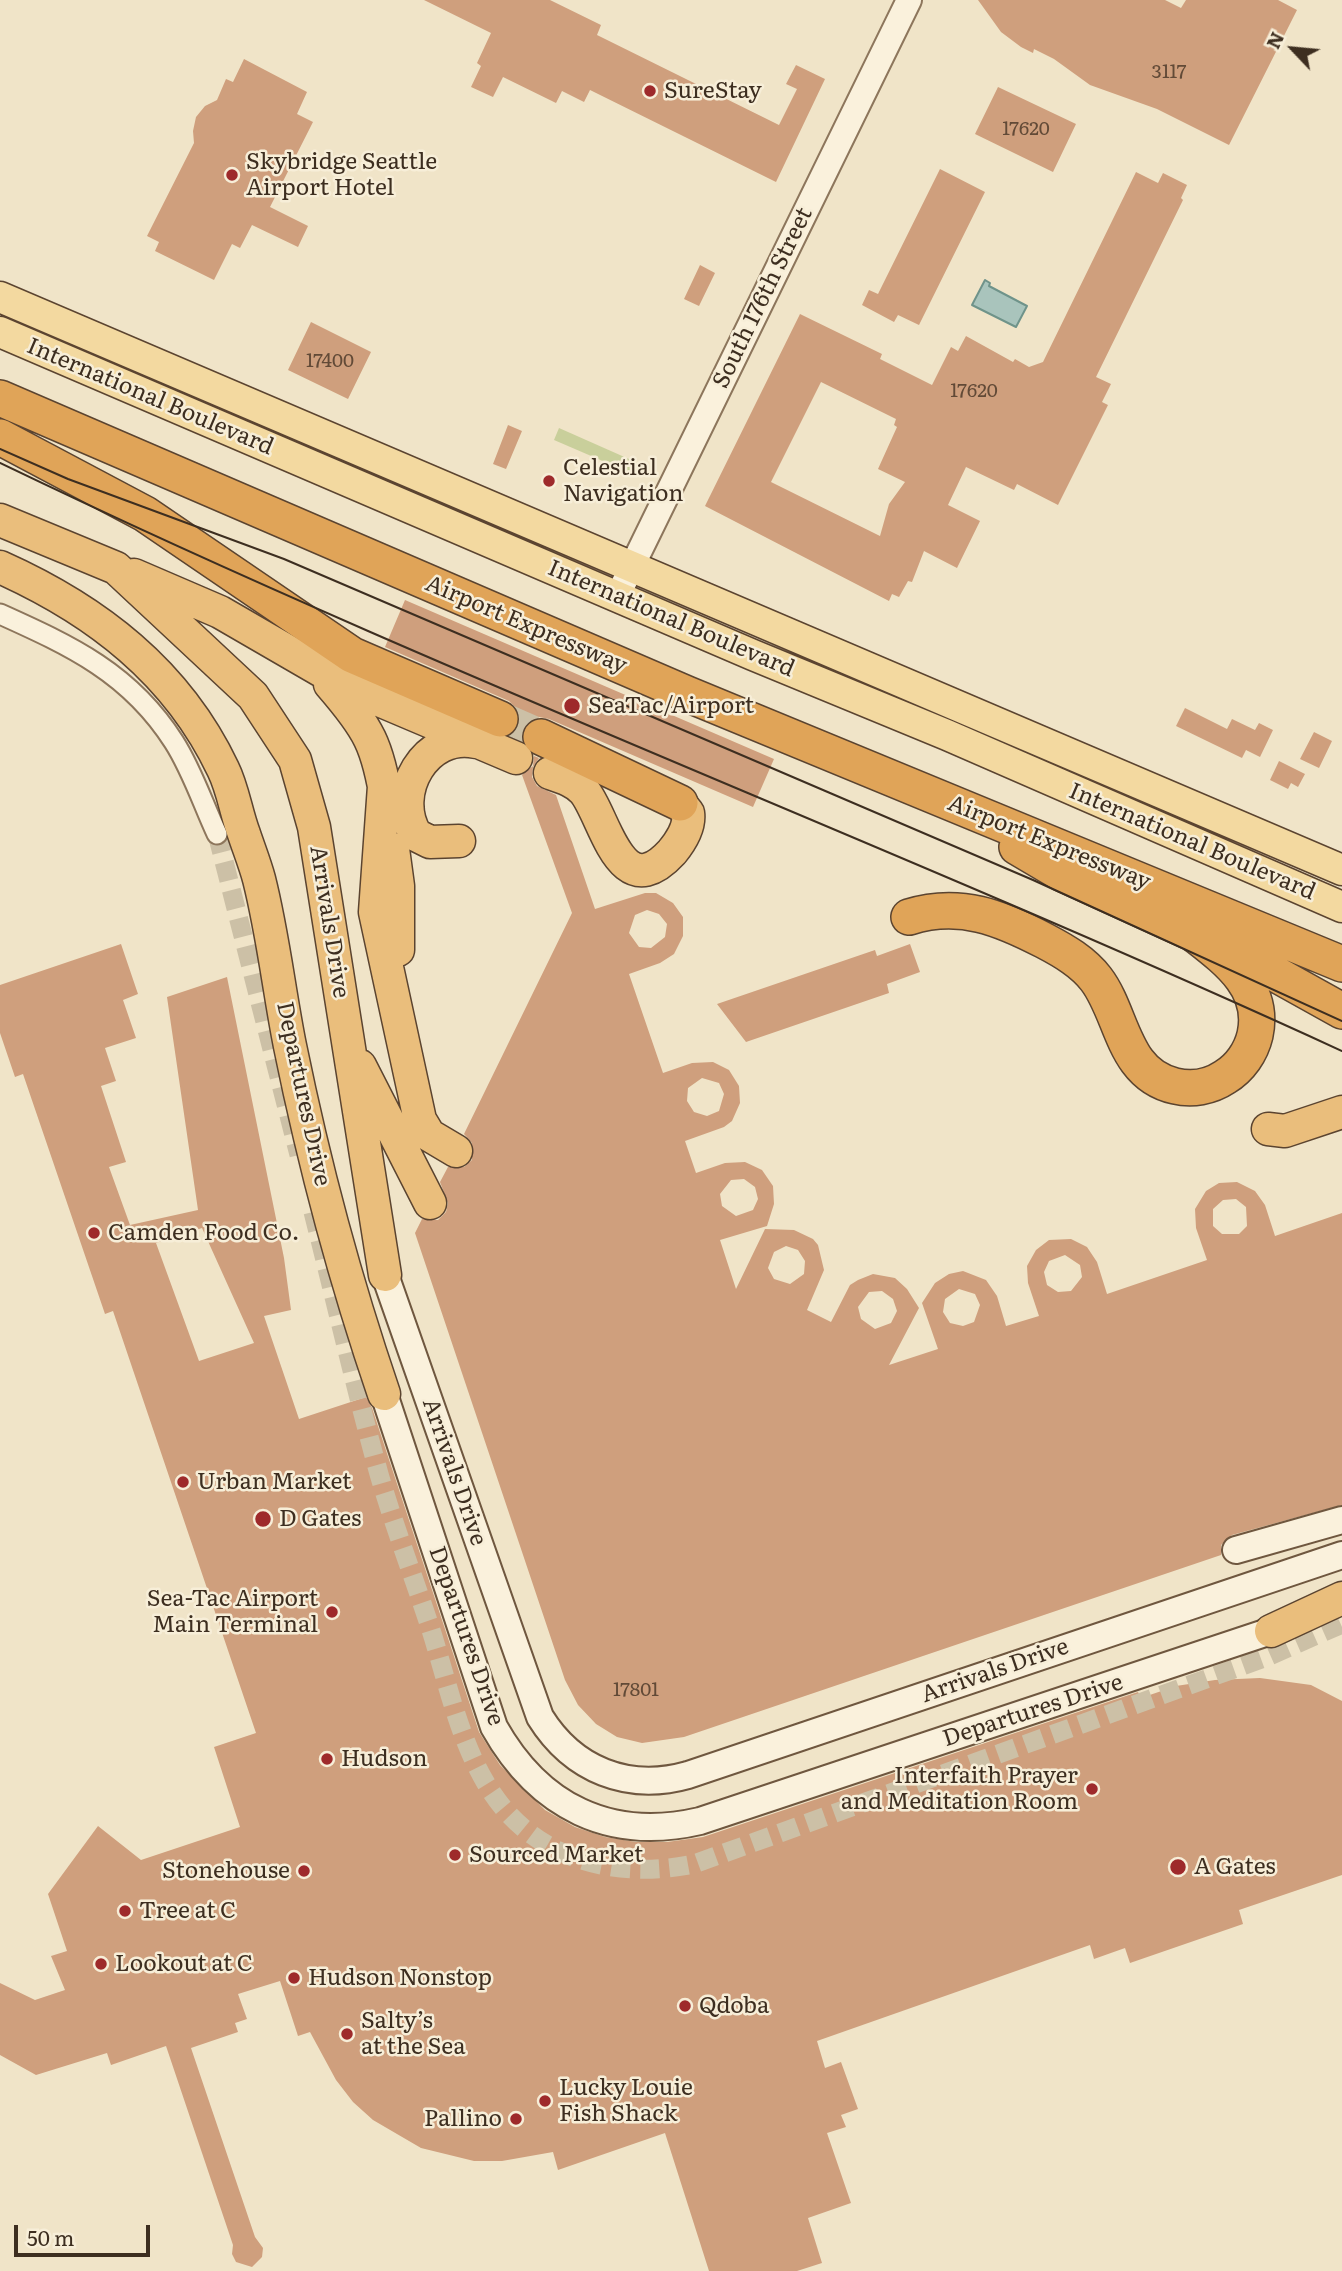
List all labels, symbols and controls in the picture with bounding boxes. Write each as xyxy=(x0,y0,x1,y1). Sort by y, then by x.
north arrow xyxy=(1258,14,1328,84)
text: N xyxy=(1258,26,1290,53)
house number: 3117 xyxy=(1152,61,1186,83)
place label: SureStay xyxy=(664,77,762,105)
marker: SureStay xyxy=(642,83,658,99)
house number: 17620 xyxy=(1002,118,1050,140)
place label: Skybridge Seattle Airport Hotel xyxy=(246,148,437,202)
marker: Skybridge Seattle Airport Hotel xyxy=(224,167,240,183)
street label: South 176th Street xyxy=(707,203,819,393)
street label: International Boulevard xyxy=(23,333,277,461)
house number: 17400 xyxy=(306,350,354,372)
house number: 17620 xyxy=(950,380,998,402)
place label: Celestial Navigation xyxy=(563,454,684,508)
marker: Celestial Navigation xyxy=(541,473,557,489)
street label: International Boulevard xyxy=(544,555,798,683)
street label: Airport Expressway xyxy=(421,570,631,680)
place label: SeaTac/Airport xyxy=(588,692,754,720)
marker: SeaTac/Airport xyxy=(562,696,582,716)
street label: International Boulevard xyxy=(1065,778,1319,906)
street label: Airport Expressway xyxy=(944,790,1154,896)
street label: Arrivals Drive xyxy=(303,844,355,1000)
street label: Departures Drive xyxy=(270,999,336,1189)
place label: Camden Food Co. xyxy=(108,1219,299,1247)
marker: Camden Food Co. xyxy=(86,1225,102,1241)
street label: Arrivals Drive xyxy=(416,1395,492,1549)
place label: Urban Market xyxy=(197,1468,351,1496)
marker: Urban Market xyxy=(175,1474,191,1490)
place label: D Gates xyxy=(279,1505,361,1533)
marker: D Gates xyxy=(253,1509,273,1529)
street label: Departures Drive xyxy=(422,1543,510,1729)
place label: Sea-Tac Airport Main Terminal xyxy=(147,1585,318,1639)
marker: Sea-Tac Airport Main Terminal xyxy=(324,1604,340,1620)
street label: Arrivals Drive xyxy=(918,1633,1072,1709)
street label: Departures Drive xyxy=(939,1669,1127,1753)
house number: 17801 xyxy=(613,1679,659,1701)
place label: Hudson xyxy=(341,1745,427,1773)
marker: Hudson xyxy=(319,1751,335,1767)
place label: Interfaith Prayer and Meditation Room xyxy=(841,1762,1078,1816)
marker: Interfaith Prayer and Meditation Room xyxy=(1084,1781,1100,1797)
place label: Sourced Market xyxy=(469,1841,643,1869)
marker: Sourced Market xyxy=(447,1847,463,1863)
place label: A Gates xyxy=(1194,1853,1276,1881)
place label: Stonehouse xyxy=(162,1857,290,1885)
marker: A Gates xyxy=(1168,1857,1188,1877)
marker: Stonehouse xyxy=(296,1863,312,1879)
place label: Tree at C xyxy=(139,1897,236,1925)
marker: Tree at C xyxy=(117,1903,133,1919)
place label: Lookout at C xyxy=(115,1950,253,1978)
marker: Lookout at C xyxy=(93,1956,109,1972)
place label: Hudson Nonstop xyxy=(308,1964,492,1992)
marker: Hudson Nonstop xyxy=(286,1970,302,1986)
place label: Qdoba xyxy=(699,1992,769,2020)
marker: Qdoba xyxy=(677,1998,693,2014)
place label: Salty’s at the Sea xyxy=(361,2007,466,2061)
marker: Salty’s at the Sea xyxy=(339,2026,355,2042)
place label: Lucky Louie Fish Shack xyxy=(559,2074,693,2128)
marker: Lucky Louie Fish Shack xyxy=(537,2093,553,2109)
place label: Pallino xyxy=(424,2105,502,2133)
marker: Pallino xyxy=(508,2111,524,2127)
scale bar xyxy=(18,2212,154,2256)
text: 50 m xyxy=(27,2221,74,2252)

